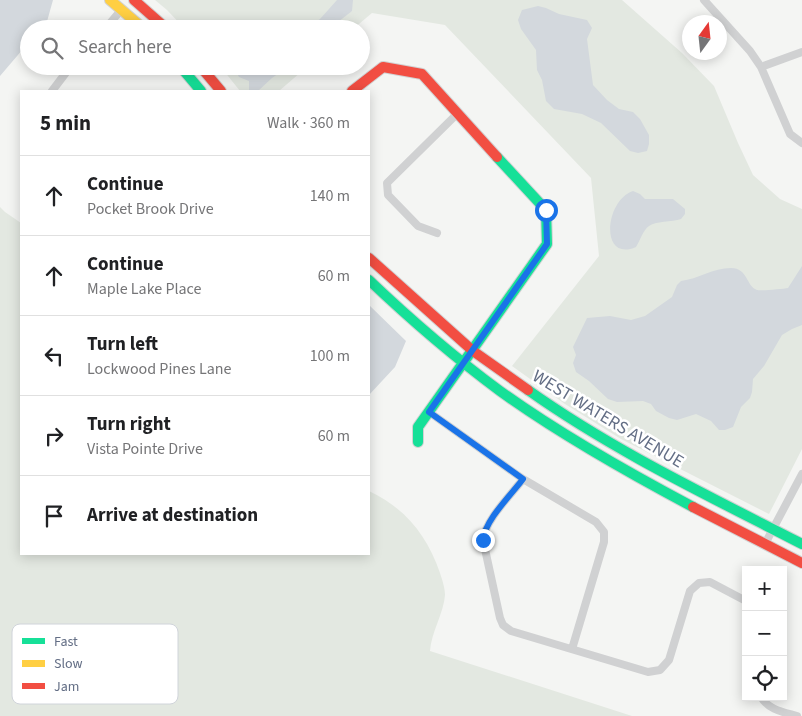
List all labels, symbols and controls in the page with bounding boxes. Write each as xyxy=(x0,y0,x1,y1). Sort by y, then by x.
north arrow xyxy=(682,15,727,60)
search box xyxy=(20,20,370,75)
icon: search xyxy=(38,34,66,62)
text: Search here xyxy=(78,34,172,61)
text: 5 min xyxy=(40,108,91,138)
text: Walk · 360 m xyxy=(267,112,350,134)
text: Continue xyxy=(87,171,164,198)
icon: ahead xyxy=(40,182,68,210)
text: 140 m xyxy=(310,185,350,207)
text: Pocket Brook Drive xyxy=(87,198,214,220)
route start xyxy=(535,199,558,222)
text: Continue xyxy=(87,251,164,278)
icon: ahead xyxy=(40,262,68,290)
text: 60 m xyxy=(318,265,350,287)
text: Maple Lake Place xyxy=(87,278,202,300)
text: Turn left xyxy=(87,331,158,358)
icon: left xyxy=(40,342,68,370)
text: 100 m xyxy=(310,345,350,367)
text: Lockwood Pines Lane xyxy=(87,358,231,380)
street label: WEST WATERS AVENUE xyxy=(528,364,688,474)
text: Turn right xyxy=(87,411,171,438)
icon: right xyxy=(40,422,68,450)
text: 60 m xyxy=(318,425,350,447)
text: Vista Pointe Drive xyxy=(87,438,203,460)
icon: arrive xyxy=(40,502,68,530)
text: Arrive at destination xyxy=(87,502,258,529)
route end xyxy=(472,529,495,552)
map controls xyxy=(742,566,787,701)
button: + xyxy=(742,566,787,611)
button: − xyxy=(742,611,787,656)
legend xyxy=(12,624,178,704)
text: Fast xyxy=(54,632,78,652)
text: Slow xyxy=(54,654,83,674)
button: locate xyxy=(742,656,787,701)
text: Jam xyxy=(54,677,79,697)

